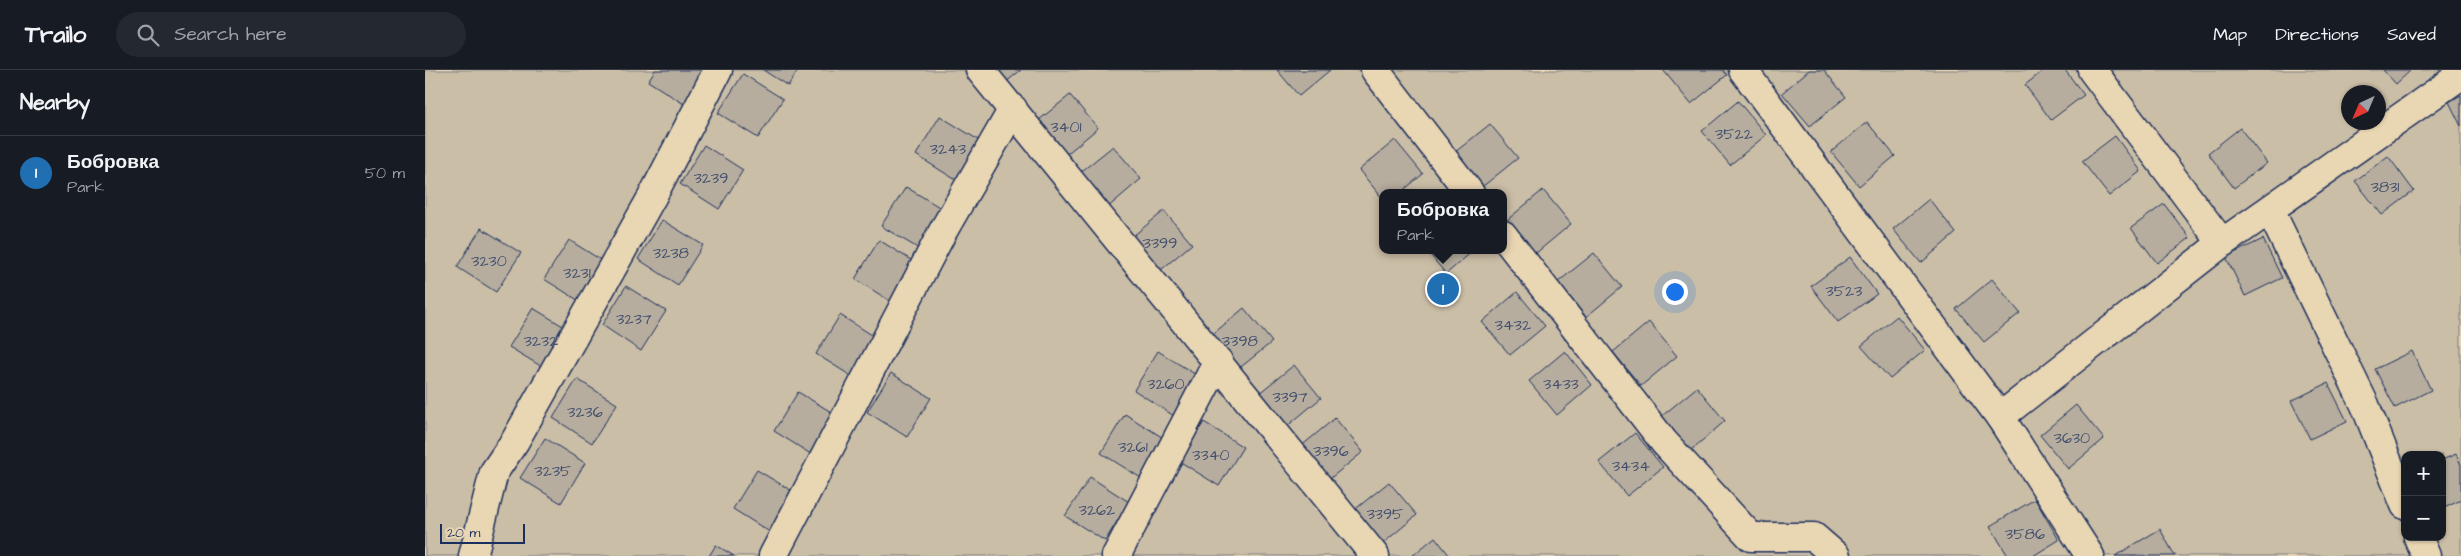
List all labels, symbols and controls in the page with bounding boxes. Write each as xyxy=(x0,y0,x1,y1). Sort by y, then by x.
search box xyxy=(116,12,466,57)
text: Trailo xyxy=(25,18,86,52)
icon: search xyxy=(134,21,162,49)
text: Search here xyxy=(174,21,286,48)
text: Map xyxy=(2213,22,2247,47)
text: Directions xyxy=(2275,22,2359,47)
text: Saved xyxy=(2387,22,2436,47)
north arrow xyxy=(2341,85,2386,130)
text: Nearby xyxy=(20,88,90,117)
house number: 3401 xyxy=(1050,116,1082,138)
house number: 3522 xyxy=(1715,123,1753,145)
house number: 3243 xyxy=(930,138,966,160)
text: Бобровка xyxy=(67,149,159,176)
text: 1 xyxy=(35,162,37,184)
text: 50 m xyxy=(365,162,405,184)
house number: 3239 xyxy=(694,167,728,189)
text: Park xyxy=(67,176,104,198)
house number: 3831 xyxy=(2371,176,2399,198)
popup xyxy=(1379,189,1507,254)
text: Бобровка xyxy=(1397,197,1489,224)
text: Park xyxy=(1397,224,1434,246)
house number: 3399 xyxy=(1143,232,1177,254)
house number: 3238 xyxy=(653,242,689,264)
house number: 3230 xyxy=(471,250,507,272)
house number: 3231 xyxy=(563,262,591,284)
pin: 1 xyxy=(1427,270,1459,308)
your location xyxy=(1662,279,1688,305)
house number: 3523 xyxy=(1826,280,1862,302)
house number: 3237 xyxy=(616,308,652,330)
house number: 3432 xyxy=(1495,314,1531,336)
house number: 3232 xyxy=(524,330,558,352)
house number: 3398 xyxy=(1222,330,1258,352)
house number: 3260 xyxy=(1147,373,1185,395)
house number: 3433 xyxy=(1543,373,1579,395)
house number: 3397 xyxy=(1272,386,1308,408)
house number: 3236 xyxy=(567,401,603,423)
house number: 3630 xyxy=(2054,427,2090,449)
house number: 3261 xyxy=(1118,436,1148,458)
house number: 3396 xyxy=(1313,440,1349,462)
house number: 3340 xyxy=(1192,444,1230,466)
map controls xyxy=(2401,451,2446,541)
button: + xyxy=(2401,451,2446,496)
house number: 3434 xyxy=(1612,455,1650,477)
house number: 3235 xyxy=(535,460,572,482)
button: − xyxy=(2401,496,2446,541)
house number: 3262 xyxy=(1079,499,1115,521)
house number: 3395 xyxy=(1367,503,1404,525)
scale bar xyxy=(440,521,525,544)
text: 20 m xyxy=(447,523,480,543)
house number: 3586 xyxy=(2005,523,2045,545)

